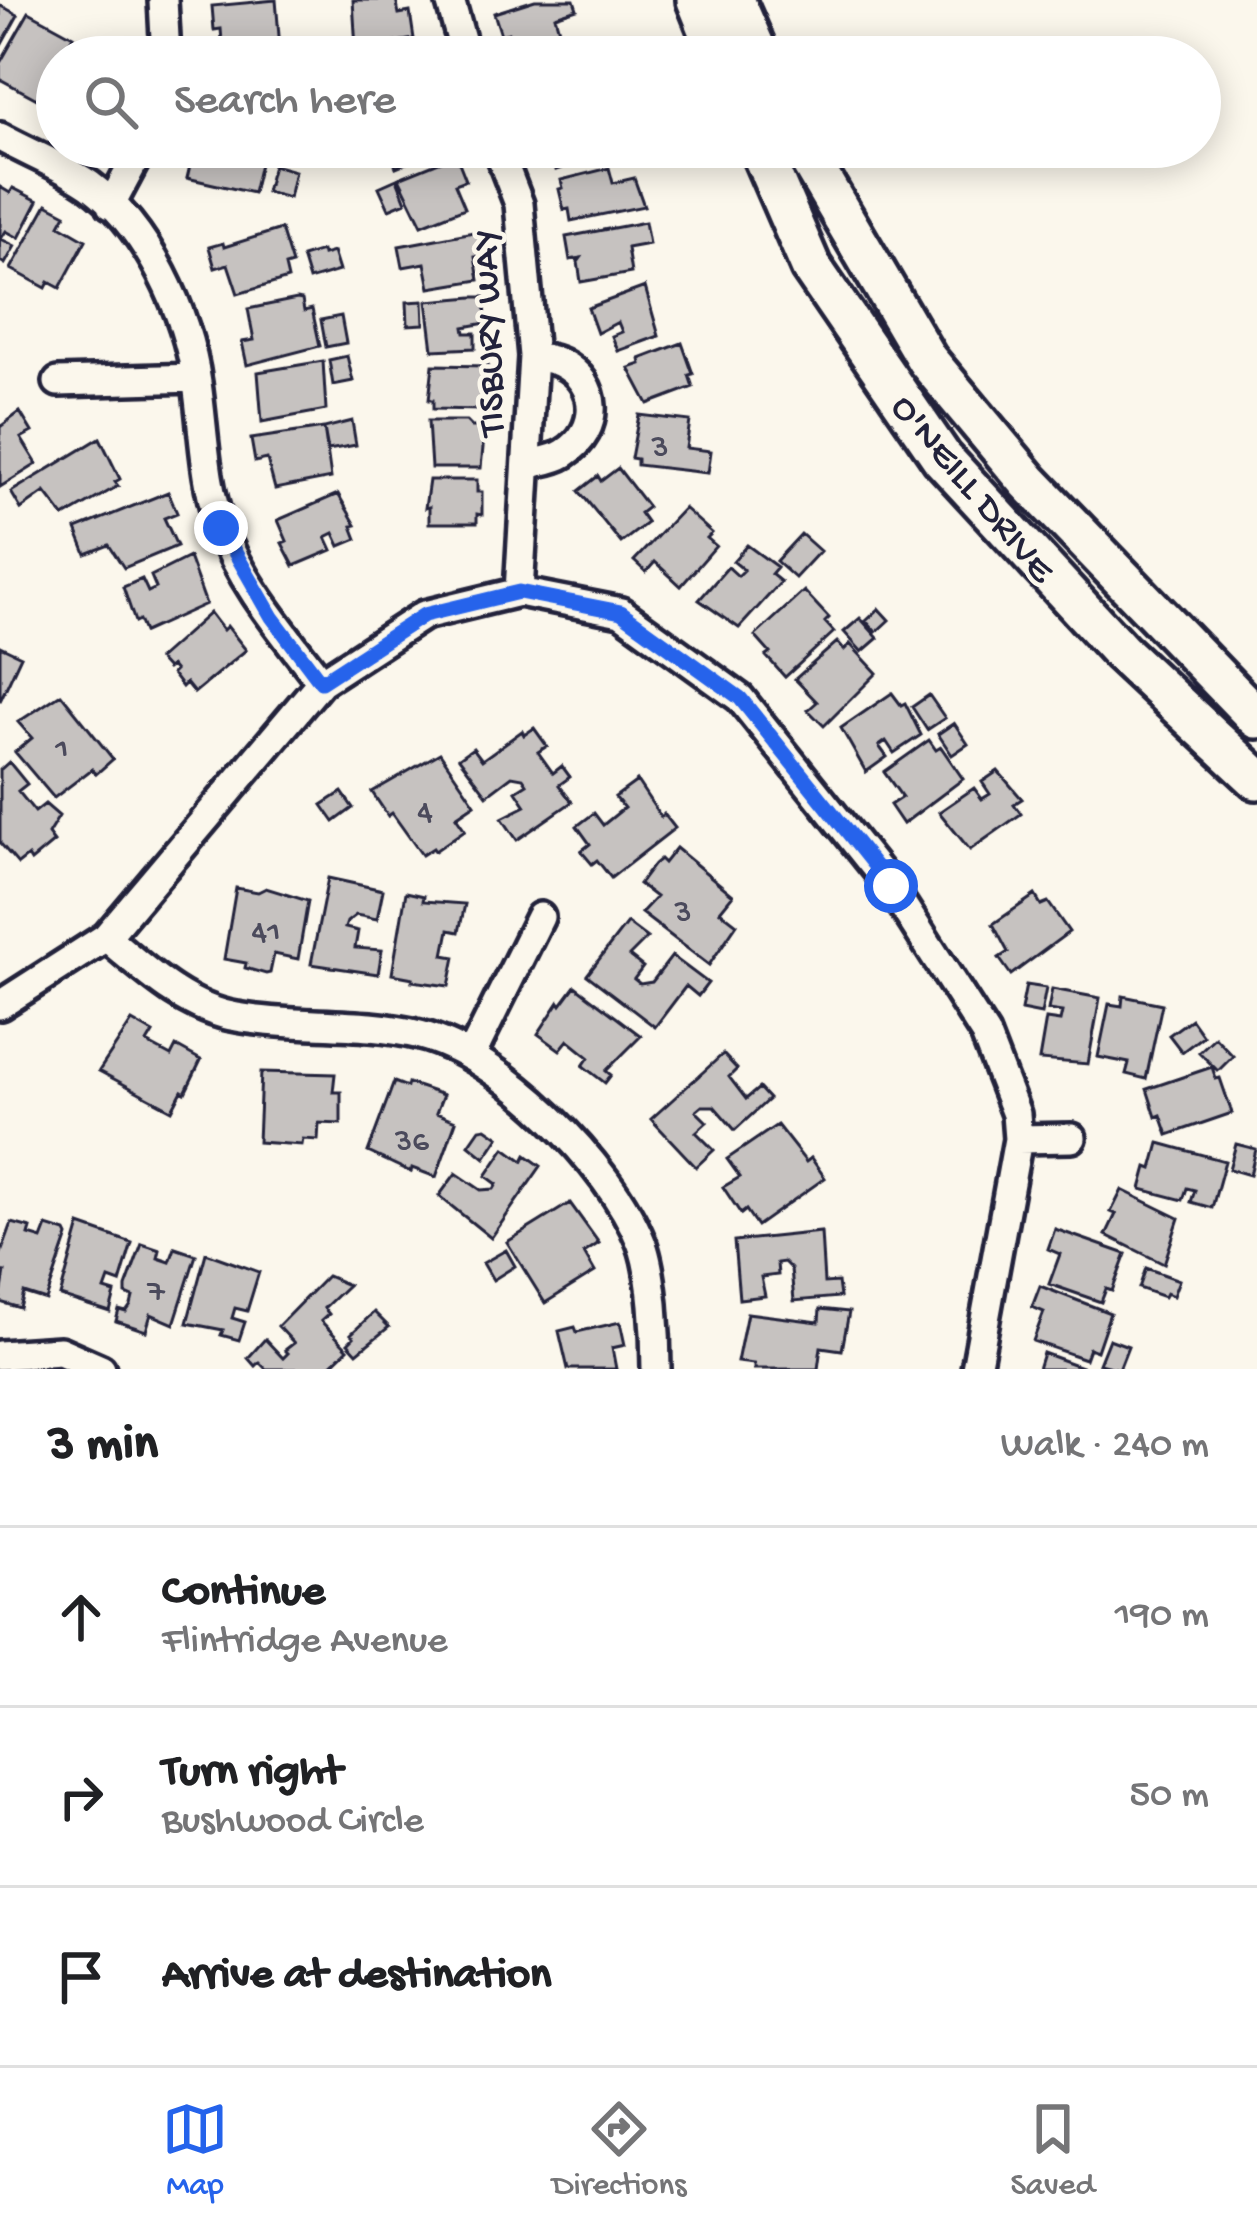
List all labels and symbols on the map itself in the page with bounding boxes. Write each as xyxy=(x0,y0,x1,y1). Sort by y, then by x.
street label: TISBURY WAY xyxy=(465,229,519,439)
street label: O'NEILL DRIVE xyxy=(879,387,1064,595)
house number: 3 xyxy=(650,430,669,468)
route end xyxy=(194,501,248,555)
house number: 1 xyxy=(54,732,69,770)
house number: 4 xyxy=(417,795,433,833)
route start xyxy=(864,859,918,913)
house number: 3 xyxy=(673,895,692,933)
house number: 41 xyxy=(252,915,280,953)
house number: 36 xyxy=(394,1124,429,1162)
house number: 7 xyxy=(146,1274,165,1312)

